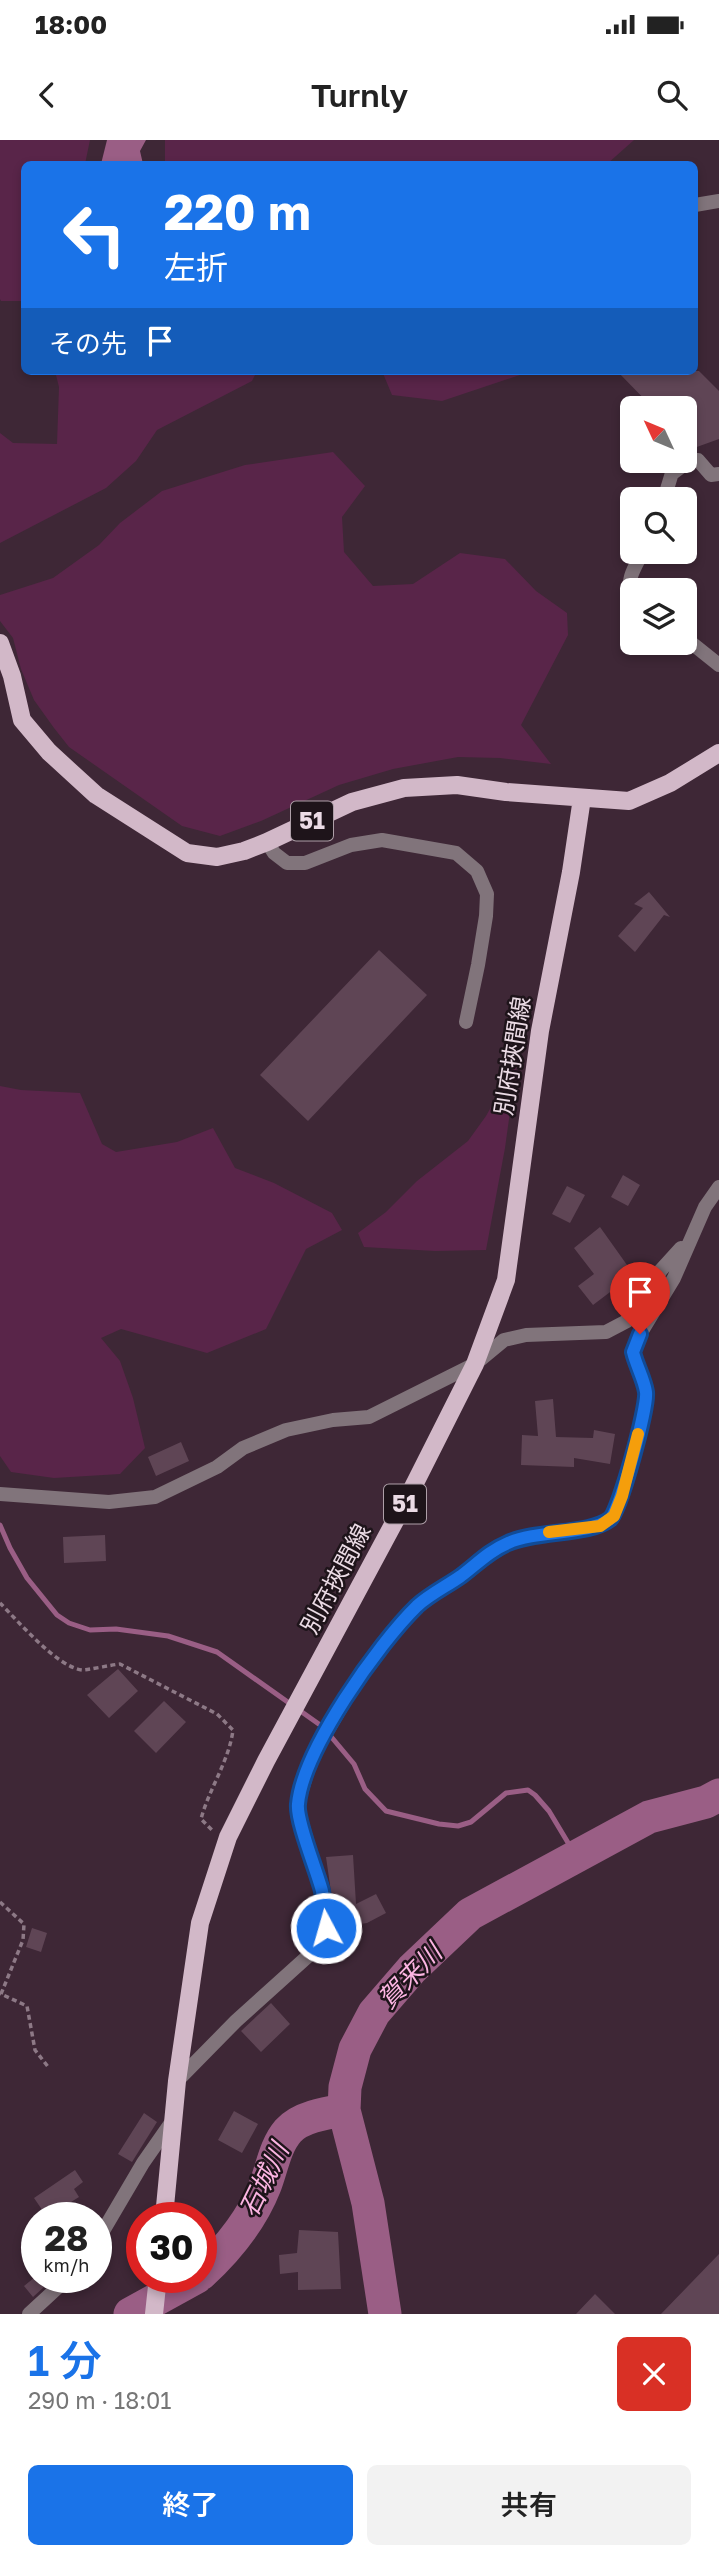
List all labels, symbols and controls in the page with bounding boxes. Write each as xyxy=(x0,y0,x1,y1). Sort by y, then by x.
text: 18:00 xyxy=(35,9,107,40)
icon: back xyxy=(28,76,66,114)
text: Turnly xyxy=(311,76,408,114)
icon: search xyxy=(653,76,691,114)
text: 220 m xyxy=(164,182,311,241)
icon: left xyxy=(49,189,140,280)
text: 左折 xyxy=(164,248,228,286)
icon: arrive xyxy=(141,322,179,360)
text: その先 xyxy=(49,328,127,359)
north arrow xyxy=(620,396,696,472)
map controls xyxy=(620,396,697,655)
button: search xyxy=(620,487,697,564)
button: layers xyxy=(620,578,697,655)
road number: 51 xyxy=(291,802,333,841)
street label: 別府挾間線 xyxy=(488,994,535,1117)
pin xyxy=(610,1262,670,1334)
icon: arrive xyxy=(621,1273,659,1311)
road number: 51 xyxy=(384,1484,426,1524)
street label: 別府挾間線 xyxy=(294,1519,376,1638)
position arrow xyxy=(289,1891,363,1965)
water label: 賀来川 xyxy=(371,1935,450,2014)
water label: 石城川 xyxy=(233,2135,296,2222)
speed limit sign: 30 xyxy=(126,2202,217,2293)
text: 28 xyxy=(45,2217,88,2259)
text: km/h xyxy=(44,2254,89,2276)
text: 1 分 xyxy=(28,2335,102,2385)
button: close xyxy=(617,2337,691,2411)
text: 290 m · 18:01 xyxy=(28,2386,172,2414)
button: 終了 xyxy=(28,2465,353,2545)
button: 共有 xyxy=(367,2465,691,2545)

